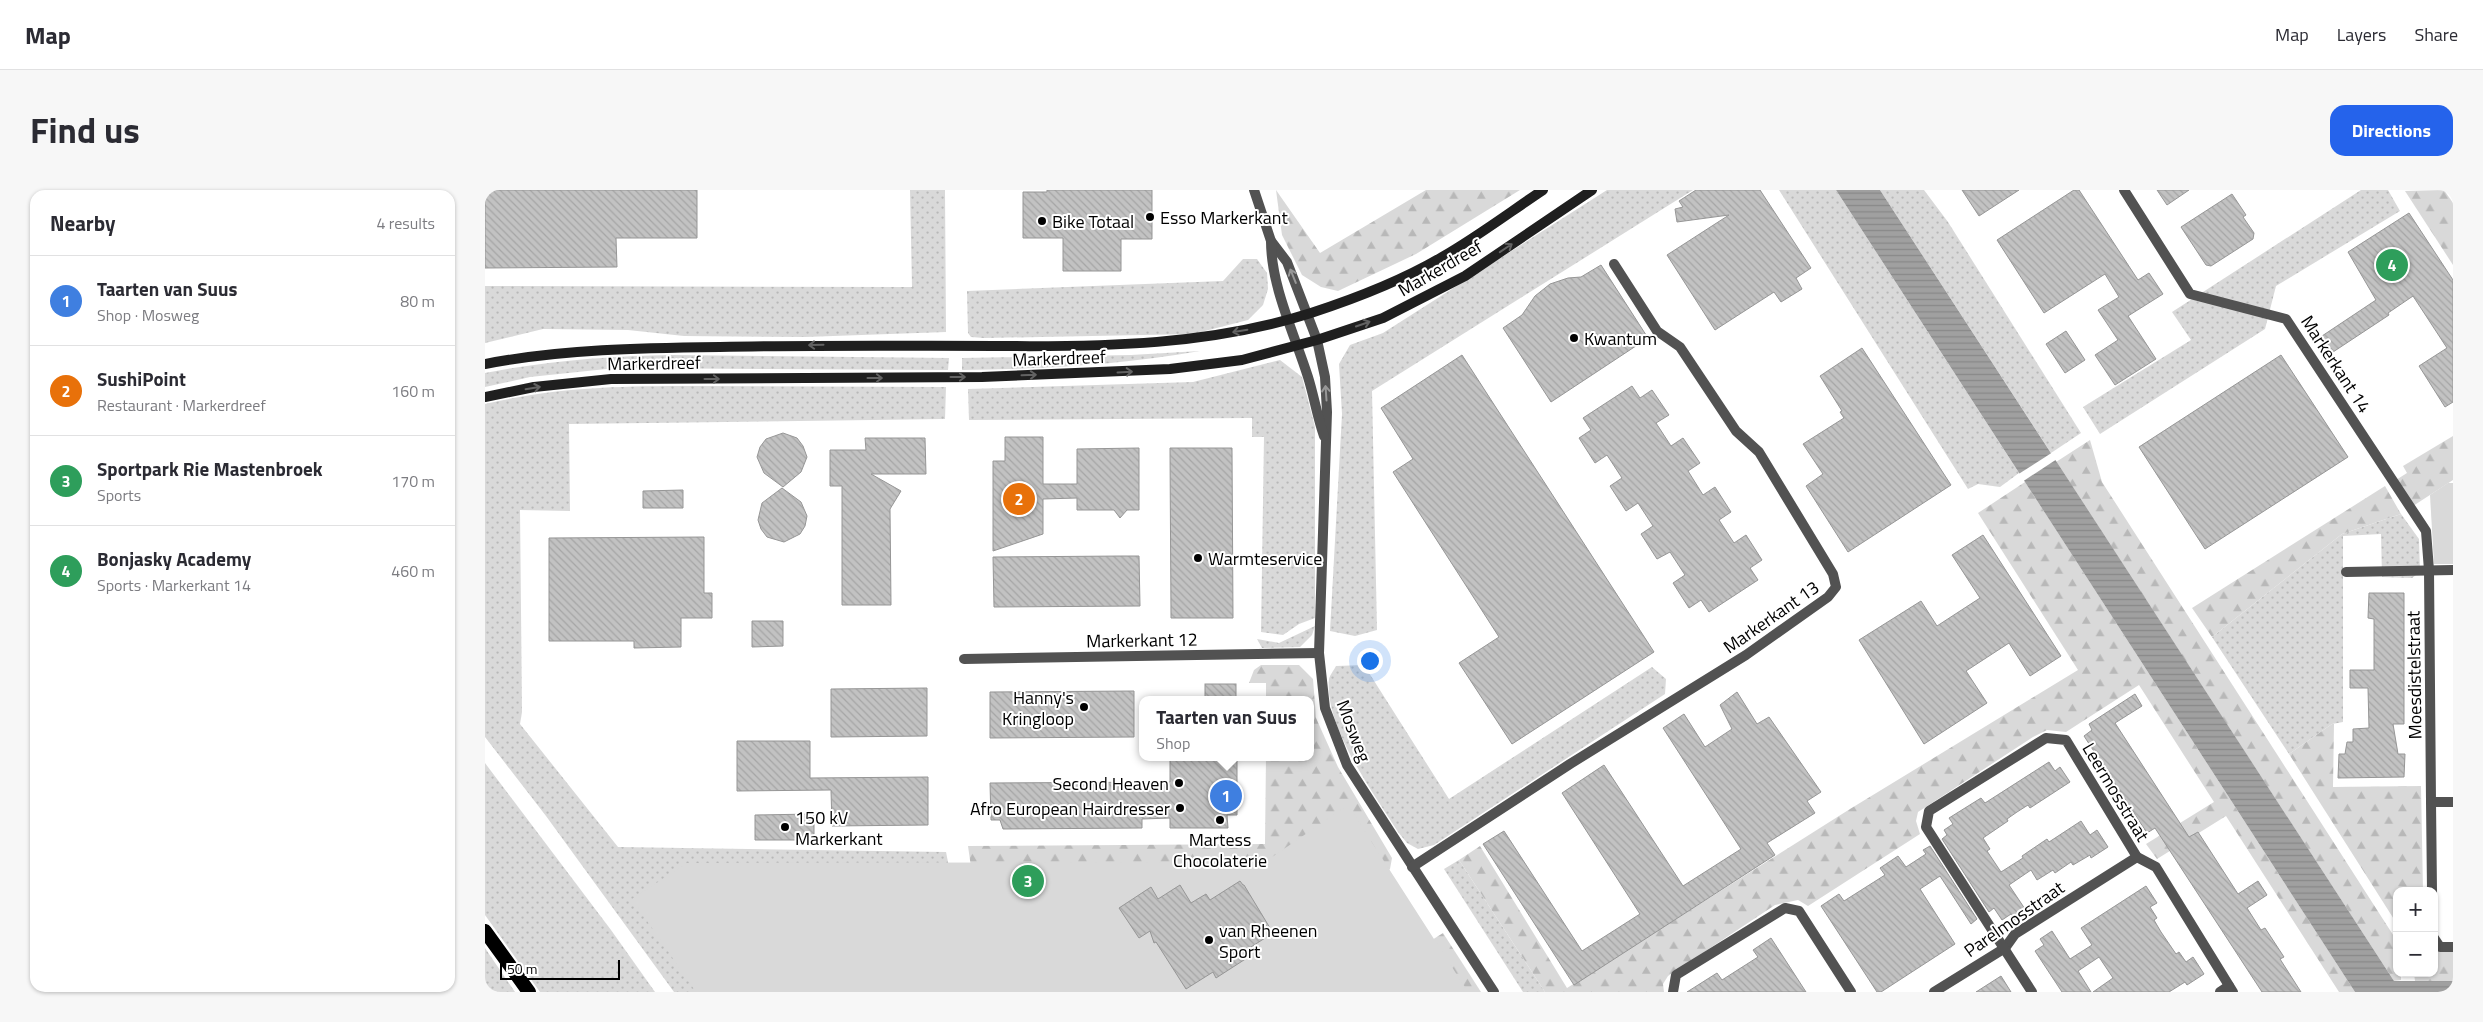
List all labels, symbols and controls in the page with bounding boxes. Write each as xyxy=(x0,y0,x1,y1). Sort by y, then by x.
text: Map xyxy=(25,17,71,53)
text: Map xyxy=(2275,21,2309,48)
text: Layers xyxy=(2337,21,2386,48)
text: Share xyxy=(2414,21,2458,48)
text: Find us xyxy=(30,103,140,157)
button: Directions xyxy=(2330,105,2453,156)
place label: Esso Markerkant xyxy=(1160,204,1288,231)
text: Nearby xyxy=(50,207,115,239)
place label: Bike Totaal xyxy=(1052,208,1134,235)
text: 4 results xyxy=(376,211,435,235)
marker: Esso Markerkant xyxy=(1144,211,1156,223)
marker: Bike Totaal xyxy=(1036,215,1048,227)
street label: Markerdreef xyxy=(1393,233,1487,303)
one-way arrow xyxy=(1499,243,1513,253)
pin: 4 xyxy=(2376,246,2408,284)
one-way arrow xyxy=(1287,268,1296,283)
text: Taarten van Suus xyxy=(97,274,237,303)
text: 1 xyxy=(62,289,70,313)
text: 80 m xyxy=(400,289,435,313)
text: Shop · Mosweg xyxy=(97,303,199,327)
street label: Markerkant 14 xyxy=(2294,310,2378,418)
one-way arrow xyxy=(1355,319,1371,328)
place label: Kwantum xyxy=(1584,325,1657,352)
one-way arrow xyxy=(1232,327,1248,336)
marker: Kwantum xyxy=(1568,332,1580,344)
one-way arrow xyxy=(809,340,825,350)
street label: Markerdreef xyxy=(1012,343,1106,373)
street label: Markerdreef xyxy=(607,349,701,377)
text: SushiPoint xyxy=(97,364,186,393)
one-way arrow xyxy=(1117,367,1133,376)
one-way arrow xyxy=(1021,371,1037,380)
one-way arrow xyxy=(950,372,966,382)
one-way arrow xyxy=(866,373,883,383)
one-way arrow xyxy=(704,374,720,384)
text: 2 xyxy=(62,379,70,403)
text: 160 m xyxy=(391,379,435,403)
one-way arrow xyxy=(525,382,541,392)
one-way arrow xyxy=(1321,385,1331,401)
text: Restaurant · Markerdreef xyxy=(97,393,266,417)
text: Sportpark Rie Mastenbroek xyxy=(97,454,322,483)
text: 3 xyxy=(62,469,70,493)
text: 170 m xyxy=(391,469,435,493)
pin: 2 xyxy=(1003,480,1035,518)
text: Sports xyxy=(97,483,141,507)
text: Bonjasky Academy xyxy=(97,544,251,573)
place label: Warmteservice xyxy=(1208,545,1322,572)
marker: Warmteservice xyxy=(1192,552,1204,564)
text: 4 xyxy=(62,559,70,583)
text: 460 m xyxy=(391,559,435,583)
text: Sports · Markerkant 14 xyxy=(97,573,251,597)
street label: Markerkant 13 xyxy=(1717,574,1825,660)
street label: Moesdistelstraat xyxy=(2399,610,2429,740)
street label: Markerkant 12 xyxy=(1086,626,1198,654)
your location xyxy=(1357,648,1383,674)
place label: Hanny's Kringloop xyxy=(1002,684,1074,732)
popup xyxy=(1139,696,1314,761)
street label: Mosweg xyxy=(1330,696,1378,766)
marker: Hanny's Kringloop xyxy=(1078,701,1090,713)
text: Taarten van Suus xyxy=(1156,702,1297,731)
text: Shop xyxy=(1156,731,1190,755)
street label: Leermosstraat xyxy=(2076,737,2157,847)
place label: Second Heaven xyxy=(1052,770,1169,797)
marker: Second Heaven xyxy=(1173,777,1185,789)
pin: 1 xyxy=(1210,777,1242,815)
place label: Afro European Hairdresser xyxy=(970,795,1170,822)
marker: Afro European Hairdresser xyxy=(1174,802,1186,814)
place label: 150 kV Markerkant xyxy=(795,804,883,852)
marker: Martess Chocolaterie xyxy=(1214,814,1226,826)
marker: 150 kV Markerkant xyxy=(779,821,791,833)
place label: Martess Chocolaterie xyxy=(1173,826,1267,874)
pin: 3 xyxy=(1012,862,1044,900)
street label: Parelmosstraat xyxy=(1958,874,2070,964)
map controls xyxy=(2393,887,2438,977)
button: + xyxy=(2393,887,2438,932)
place label: van Rheenen Sport xyxy=(1219,917,1318,965)
button: − xyxy=(2393,932,2438,977)
marker: van Rheenen Sport xyxy=(1203,934,1215,946)
scale bar xyxy=(500,957,620,980)
text: 50 m xyxy=(507,958,537,979)

